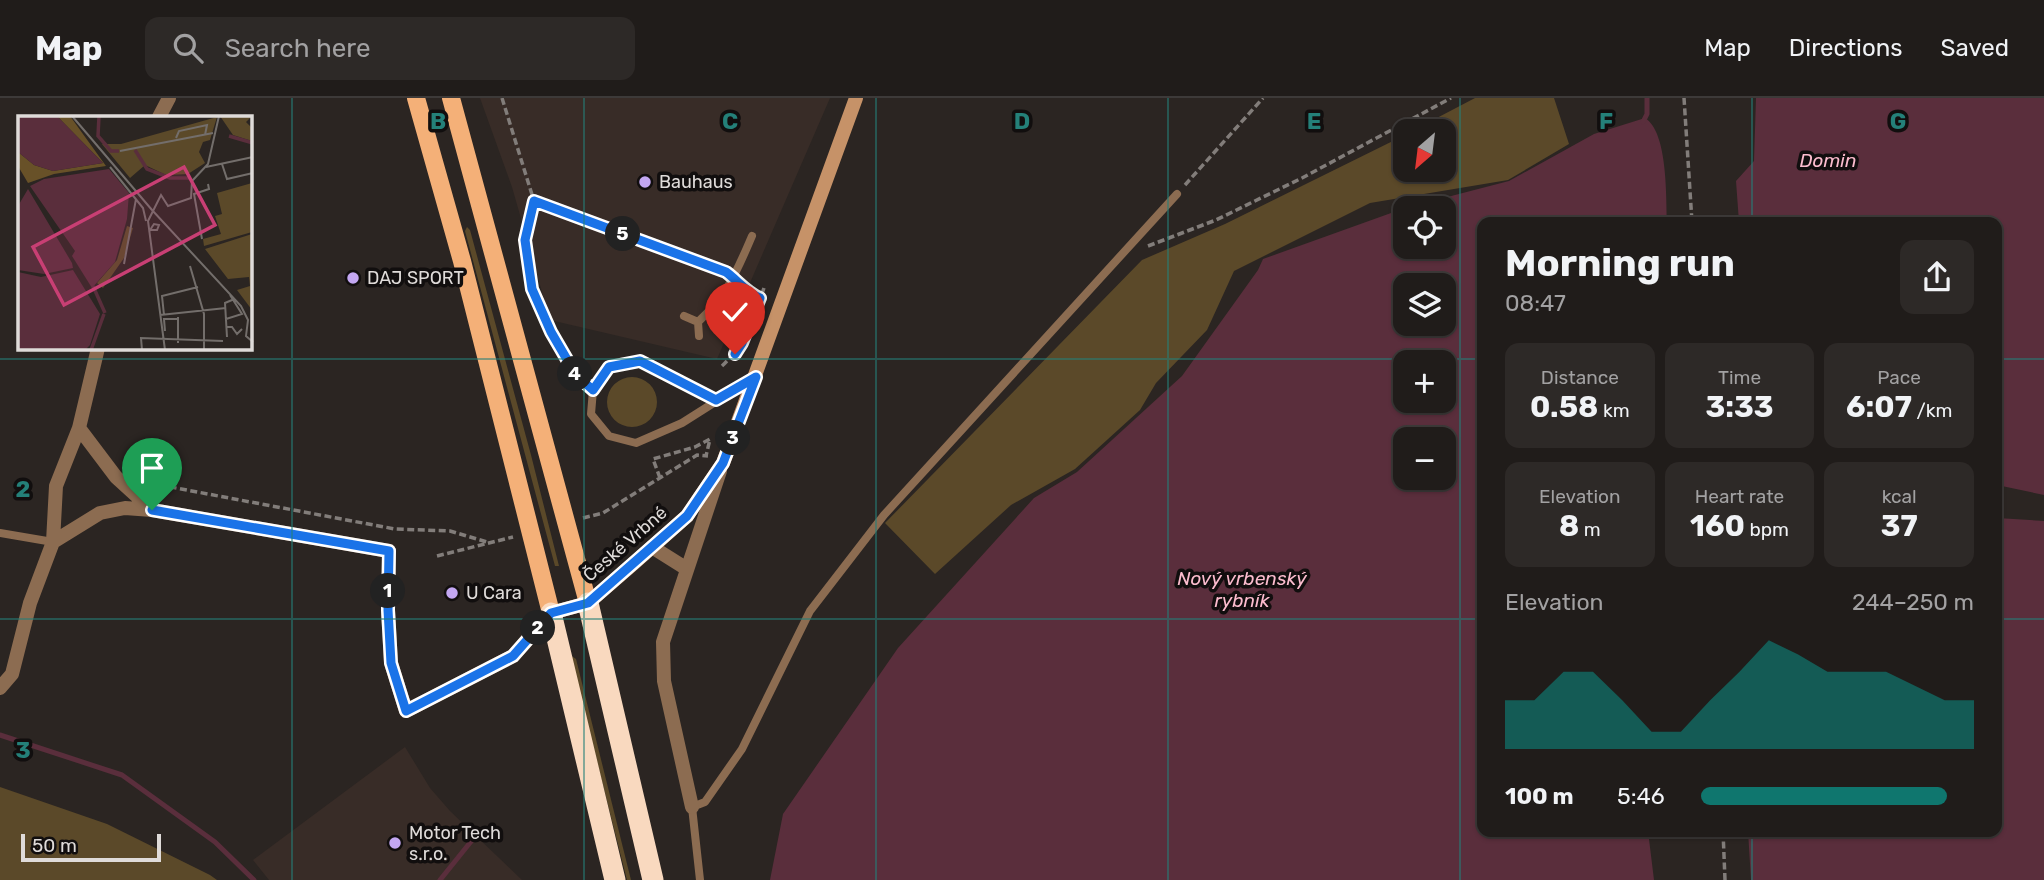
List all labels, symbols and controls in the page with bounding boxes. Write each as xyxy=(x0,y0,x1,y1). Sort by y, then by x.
search box xyxy=(145,17,635,80)
text: Map xyxy=(35,29,103,68)
icon: search xyxy=(169,29,207,67)
text: Search here xyxy=(225,33,370,64)
text: Map xyxy=(1704,34,1751,62)
text: Directions xyxy=(1789,34,1902,62)
text: Saved xyxy=(1940,34,2009,62)
text: B xyxy=(430,107,446,135)
text: C xyxy=(722,107,738,135)
text: D xyxy=(1014,107,1030,135)
text: E xyxy=(1307,107,1321,135)
text: F xyxy=(1599,107,1613,135)
text: G xyxy=(1890,107,1906,135)
inset map xyxy=(18,116,252,350)
north arrow xyxy=(1393,119,1456,182)
map controls xyxy=(1393,119,1456,490)
water label: Domin xyxy=(1799,149,1857,172)
place label: Bauhaus xyxy=(659,171,733,193)
marker: Bauhaus xyxy=(637,174,653,190)
button: locate xyxy=(1393,196,1456,259)
pin: 5 xyxy=(606,216,640,252)
text: 5 xyxy=(616,222,629,245)
text: Morning run xyxy=(1505,240,1735,286)
button: share xyxy=(1900,240,1974,314)
place label: DAJ SPORT xyxy=(367,267,464,289)
marker: DAJ SPORT xyxy=(345,270,361,286)
button: layers xyxy=(1393,273,1456,336)
pin xyxy=(705,282,765,354)
text: 08:47 xyxy=(1505,289,1566,317)
icon: check xyxy=(716,293,754,331)
button: + xyxy=(1393,350,1456,413)
pin: 4 xyxy=(558,356,592,392)
text: 4 xyxy=(568,362,581,385)
text: Distance xyxy=(1541,366,1619,389)
text: Time xyxy=(1718,366,1761,389)
text: Pace xyxy=(1877,366,1921,389)
text: 0.58 xyxy=(1530,389,1598,425)
text: 3:33 xyxy=(1705,389,1774,425)
text: 6:07 xyxy=(1846,389,1912,425)
text: km xyxy=(1598,399,1630,422)
text: /km xyxy=(1912,399,1952,422)
pin: 3 xyxy=(716,420,750,456)
text: 3 xyxy=(726,426,739,449)
button: − xyxy=(1393,427,1456,490)
pin xyxy=(122,438,182,510)
icon: arrive xyxy=(133,449,171,487)
text: 2 xyxy=(16,475,30,503)
text: Elevation xyxy=(1539,485,1621,508)
text: Heart rate xyxy=(1695,485,1784,508)
text: kcal xyxy=(1882,485,1917,508)
street label: České Vrbné xyxy=(579,502,671,586)
text: 8 xyxy=(1559,508,1579,544)
text: 160 xyxy=(1690,508,1745,544)
text: 37 xyxy=(1881,508,1918,544)
text: m xyxy=(1579,518,1601,541)
text: bpm xyxy=(1745,518,1789,541)
water label: Nový vrbenský rybník xyxy=(1177,567,1307,612)
pin: 1 xyxy=(370,574,406,608)
text: 1 xyxy=(383,579,392,602)
place label: U Cara xyxy=(466,582,522,604)
marker: U Cara xyxy=(444,585,460,601)
text: Elevation xyxy=(1505,588,1604,616)
text: 244–250 m xyxy=(1852,588,1974,616)
pin: 2 xyxy=(520,610,556,646)
text: 2 xyxy=(531,616,544,639)
text: 3 xyxy=(15,736,31,764)
text: 100 m xyxy=(1505,782,1574,810)
text: 5:46 xyxy=(1617,782,1665,810)
place label: Motor Tech s.r.o. xyxy=(409,822,501,865)
scale bar xyxy=(21,831,161,863)
text: 50 m xyxy=(32,834,77,857)
marker: Motor Tech s.r.o. xyxy=(387,835,403,851)

